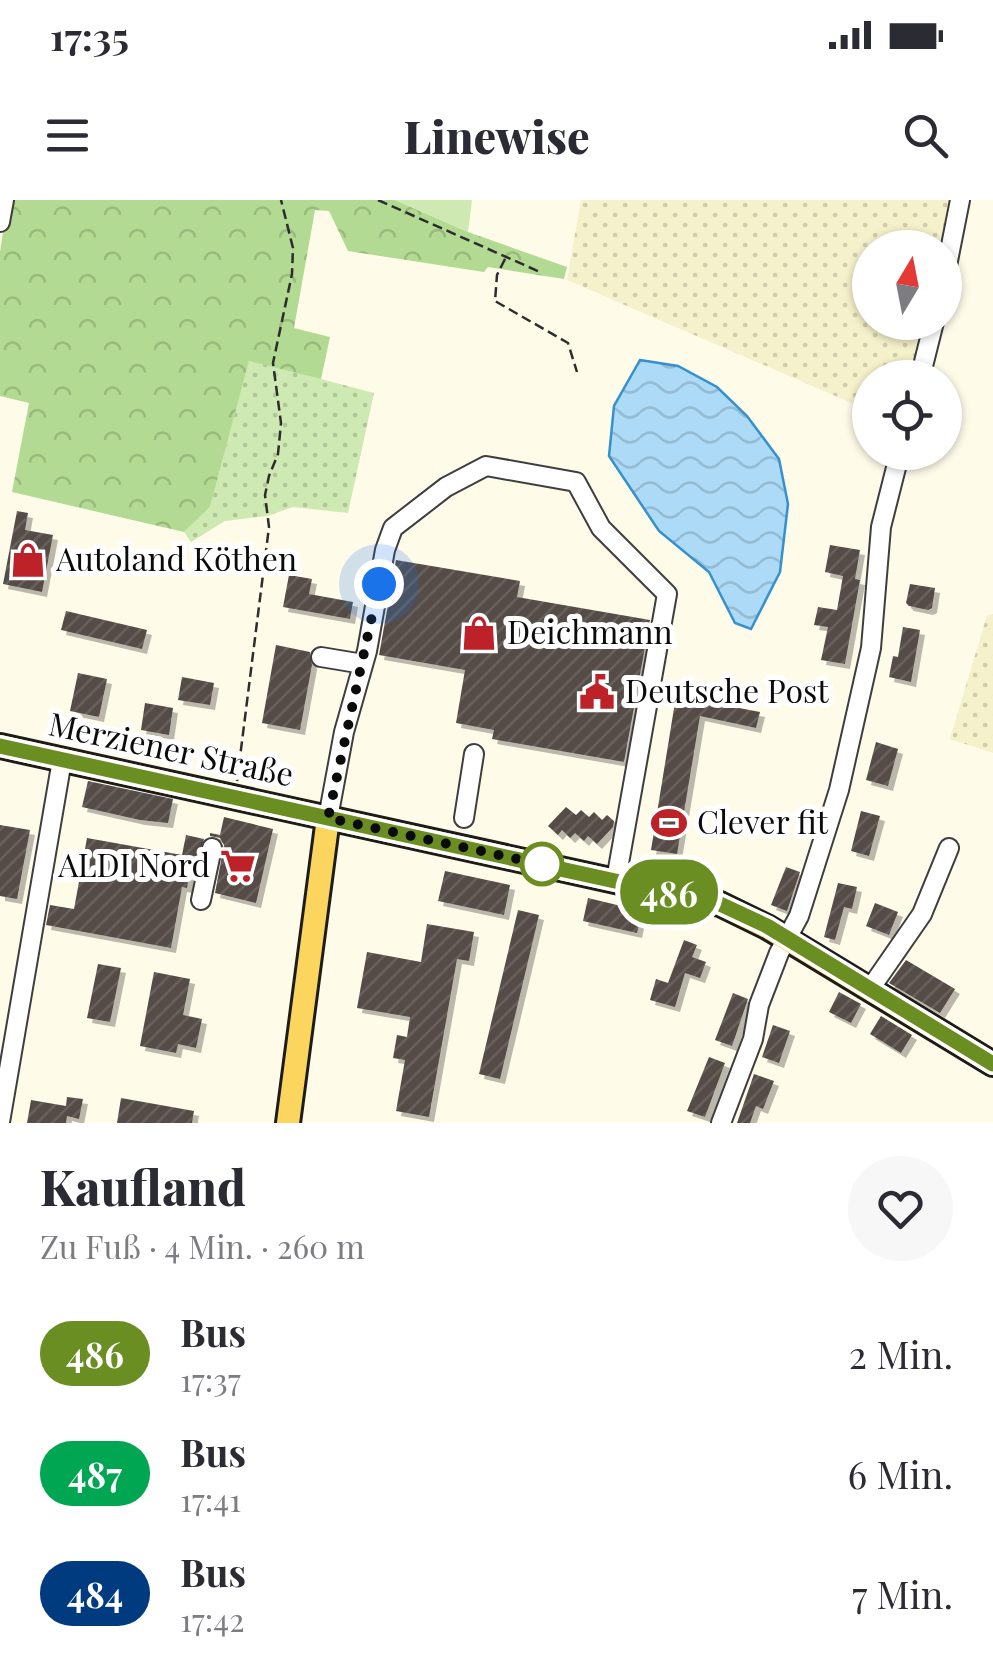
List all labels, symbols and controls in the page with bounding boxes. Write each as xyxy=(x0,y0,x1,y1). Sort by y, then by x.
text: 17:35 xyxy=(50,10,129,61)
text: Linewise xyxy=(403,105,590,165)
icon: menu xyxy=(40,108,95,163)
icon: search xyxy=(898,108,953,163)
north arrow xyxy=(852,230,962,340)
map controls xyxy=(852,230,962,470)
button: locate xyxy=(852,360,962,470)
place label: Autoland Köthen xyxy=(55,536,297,579)
shop icon: Autoland Köthen xyxy=(9,541,47,579)
your location xyxy=(354,559,404,609)
place label: Deichmann xyxy=(507,609,673,652)
shop icon: Deichmann xyxy=(460,614,498,652)
place label: Deutsche Post xyxy=(625,668,829,711)
public building icon: Deutsche Post xyxy=(578,673,616,711)
street label: Merziener Straße xyxy=(45,701,298,794)
place label: Clever fit xyxy=(697,799,829,842)
sports icon: Clever fit xyxy=(650,804,688,842)
place label: ALDI Nord xyxy=(57,842,210,885)
unlabelled marker xyxy=(521,843,563,885)
supermarket icon: ALDI Nord xyxy=(219,847,257,885)
line badge: 486 xyxy=(612,860,726,924)
text: 486 xyxy=(640,869,698,916)
text: Kaufland xyxy=(40,1154,246,1218)
button: heart xyxy=(848,1156,953,1261)
text: Zu Fuß · 4 Min. · 260 m xyxy=(40,1224,365,1267)
text: Bus xyxy=(180,1306,246,1357)
text: 2 Min. xyxy=(849,1328,953,1379)
text: 486 xyxy=(66,1330,124,1377)
text: 17:37 xyxy=(180,1357,241,1400)
text: Bus xyxy=(180,1426,246,1477)
text: 6 Min. xyxy=(847,1448,953,1499)
text: 487 xyxy=(68,1450,122,1497)
text: 17:41 xyxy=(180,1477,241,1520)
text: Bus xyxy=(180,1546,246,1597)
text: 7 Min. xyxy=(852,1568,953,1619)
text: 484 xyxy=(67,1570,123,1617)
text: 17:42 xyxy=(180,1597,244,1640)

